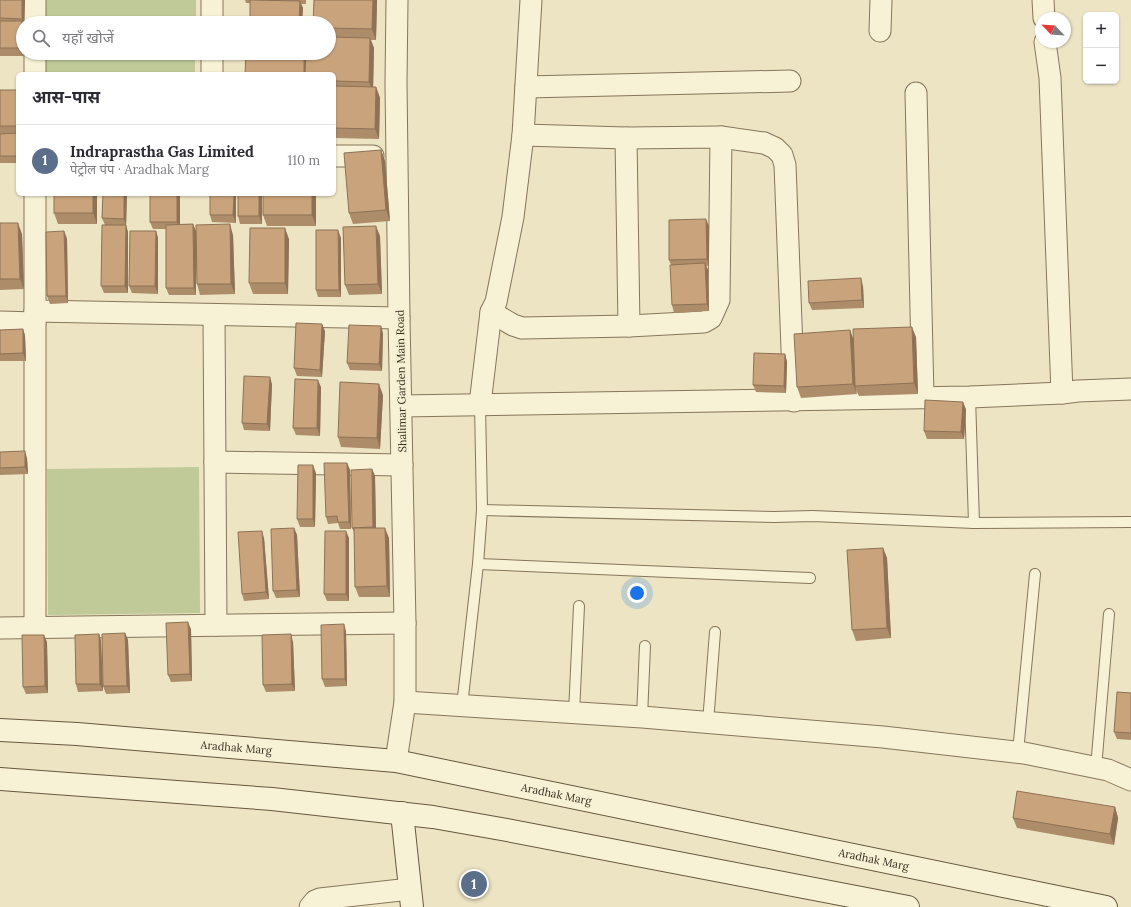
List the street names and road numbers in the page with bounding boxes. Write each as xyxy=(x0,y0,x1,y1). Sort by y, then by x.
street label: Shalimar Garden Main Road xyxy=(393,309,409,452)
street label: Aradhak Marg xyxy=(199,737,273,758)
street label: Aradhak Marg xyxy=(519,780,594,808)
street label: Aradhak Marg xyxy=(836,845,911,873)

